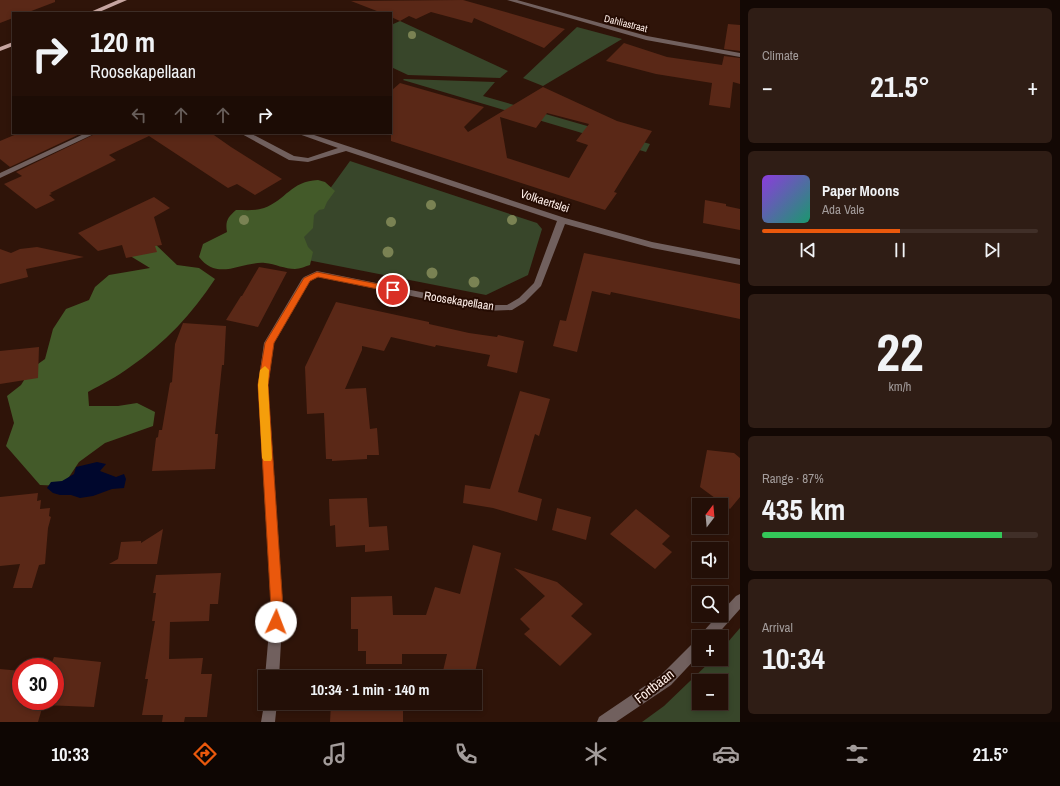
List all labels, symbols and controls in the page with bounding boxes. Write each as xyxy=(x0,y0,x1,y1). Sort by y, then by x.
street label: Dahliastraat xyxy=(603,12,650,35)
text: 120 m xyxy=(90,23,155,61)
icon: right xyxy=(24,28,76,80)
text: Climate xyxy=(762,47,799,64)
text: Roosekapellaan xyxy=(90,59,196,84)
text: 21.5° xyxy=(870,66,930,106)
text: − xyxy=(762,72,773,102)
text: + xyxy=(1027,72,1038,102)
icon: left xyxy=(128,104,150,126)
icon: ahead xyxy=(170,104,192,126)
icon: ahead xyxy=(212,104,234,126)
icon: right xyxy=(254,104,276,126)
text: Paper Moons xyxy=(822,180,899,201)
street label: Volkaertslei xyxy=(518,186,572,216)
text: Ada Vale xyxy=(822,201,864,218)
icon: previous xyxy=(797,239,819,261)
icon: pause xyxy=(889,239,911,261)
icon: next xyxy=(981,239,1003,261)
pin xyxy=(376,273,410,307)
icon: arrive xyxy=(382,279,404,301)
street label: Roosekapellaan xyxy=(423,288,495,314)
text: 22 xyxy=(876,317,924,387)
text: km/h xyxy=(888,378,912,395)
text: Range · 87% xyxy=(762,470,824,487)
text: 435 km xyxy=(762,489,845,529)
north arrow xyxy=(692,498,728,534)
map controls xyxy=(692,498,728,710)
button: sound xyxy=(692,542,728,578)
button: search xyxy=(692,586,728,622)
position arrow xyxy=(255,601,297,643)
text: Arrival xyxy=(762,619,793,636)
button: + xyxy=(692,630,728,666)
text: 10:34 xyxy=(762,638,825,678)
speed limit sign: 30 xyxy=(12,658,64,710)
street label: Fortbaan xyxy=(631,665,677,707)
button: − xyxy=(692,674,728,710)
text: 10:34 · 1 min · 140 m xyxy=(311,679,429,700)
icon: directions xyxy=(191,740,219,768)
icon: music xyxy=(321,740,349,768)
icon: phone xyxy=(452,740,480,768)
icon: climate xyxy=(582,740,610,768)
icon: car xyxy=(712,740,740,768)
icon: filters xyxy=(843,740,871,768)
text: 10:33 xyxy=(51,742,89,767)
text: 21.5° xyxy=(973,742,1009,767)

